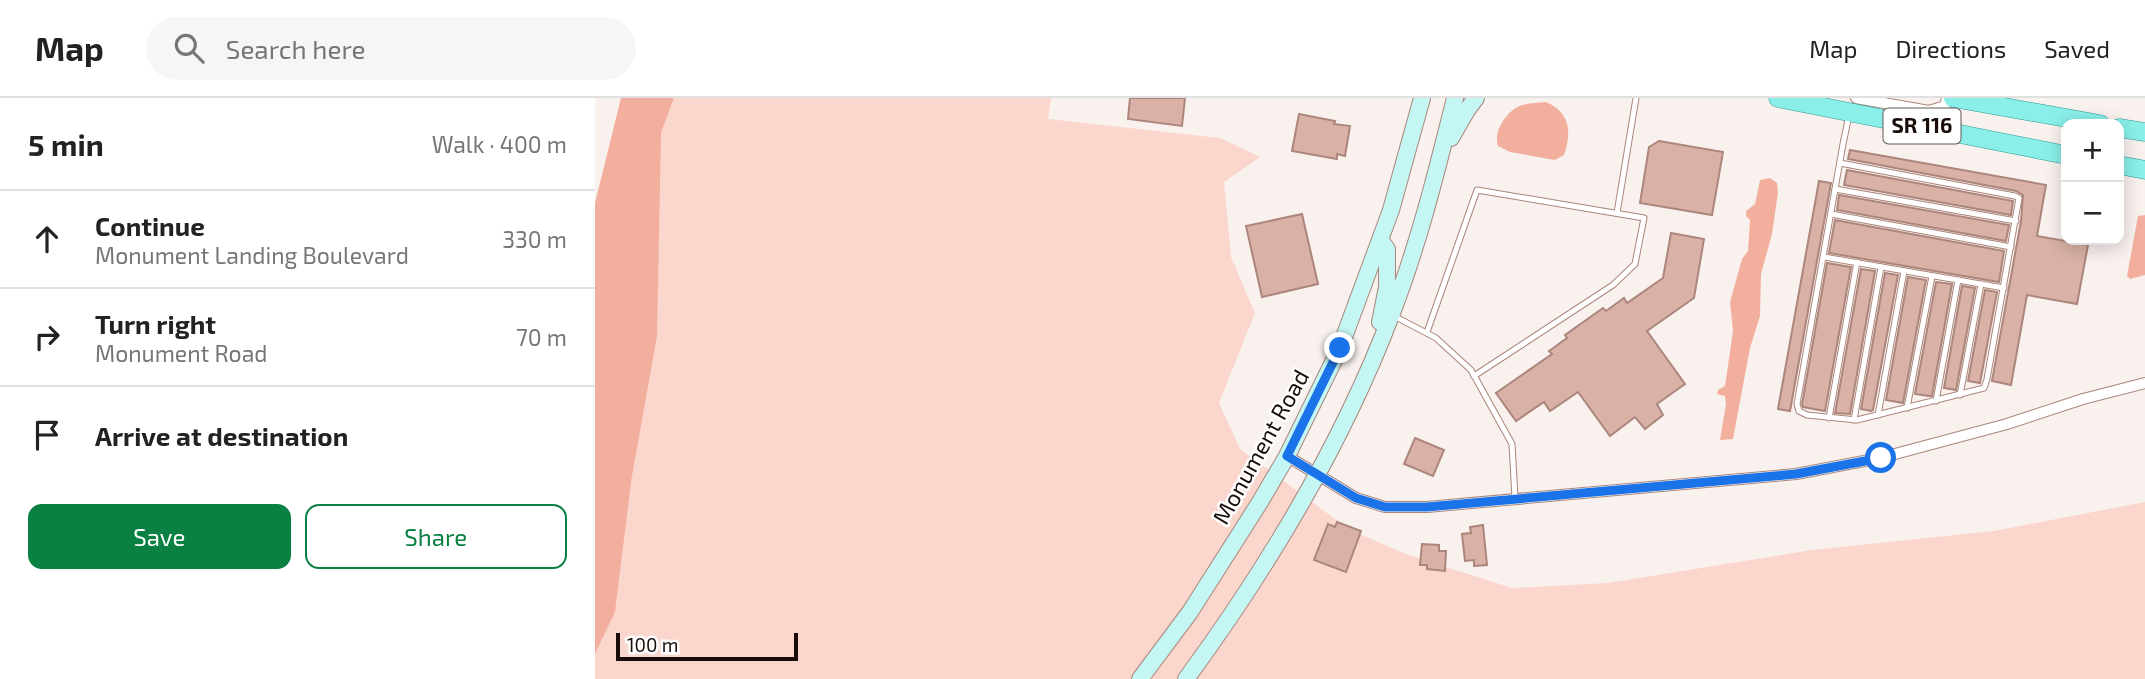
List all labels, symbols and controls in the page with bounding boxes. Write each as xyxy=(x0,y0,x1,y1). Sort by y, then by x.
search box xyxy=(146,17,636,80)
text: Map xyxy=(35,28,104,68)
icon: search xyxy=(170,29,208,67)
text: Search here xyxy=(226,33,365,64)
text: Map xyxy=(1809,34,1857,63)
text: Directions xyxy=(1895,34,2006,63)
text: Saved xyxy=(2044,34,2110,63)
road number: SR 116 xyxy=(1883,108,1961,144)
map controls xyxy=(2061,119,2124,245)
button: + xyxy=(2061,119,2124,182)
text: 5 min xyxy=(28,126,104,162)
text: Walk · 400 m xyxy=(432,130,567,158)
button: − xyxy=(2061,182,2124,245)
text: Continue xyxy=(95,210,205,241)
icon: ahead xyxy=(28,220,66,258)
text: 330 m xyxy=(502,225,567,253)
text: Monument Landing Boulevard xyxy=(95,241,409,269)
text: Turn right xyxy=(95,308,216,339)
icon: right xyxy=(28,318,66,356)
text: 70 m xyxy=(516,323,567,351)
route end xyxy=(1324,332,1355,363)
text: Monument Road xyxy=(95,339,267,367)
street label: Monument Road xyxy=(1206,364,1314,529)
icon: arrive xyxy=(28,416,66,454)
text: Arrive at destination xyxy=(95,420,348,451)
route start xyxy=(1865,442,1896,473)
button: Save xyxy=(28,504,291,569)
button: Share xyxy=(305,504,567,569)
scale bar xyxy=(616,630,798,662)
text: 100 m xyxy=(627,633,678,656)

